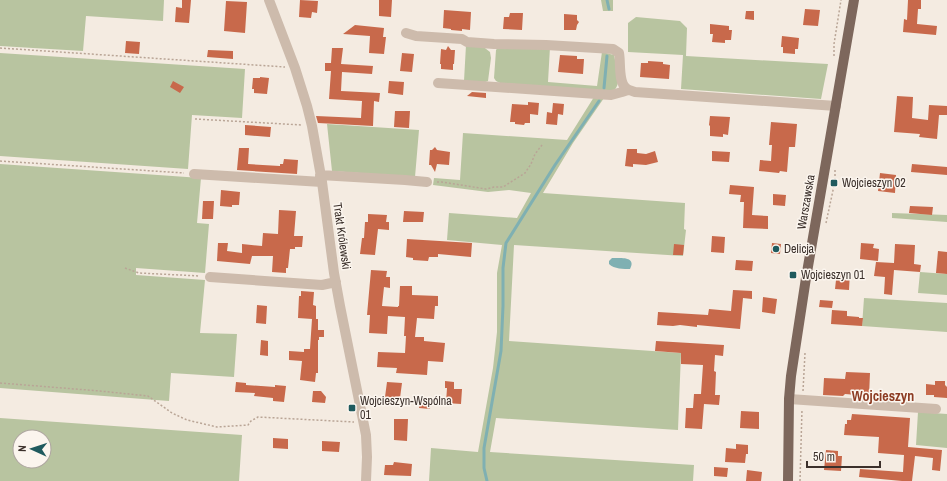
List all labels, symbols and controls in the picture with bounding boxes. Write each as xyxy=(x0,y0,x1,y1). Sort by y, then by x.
street label: Warszawska xyxy=(793,173,819,231)
place label: Wojcieszyn 02 xyxy=(842,175,906,191)
marker: Wojcieszyn 02 xyxy=(829,178,839,188)
street label: Trakt Królewski xyxy=(329,201,355,271)
place label: Delicja xyxy=(784,241,815,257)
marker: Delicja xyxy=(771,244,781,254)
place label: Wojcieszyn 01 xyxy=(801,267,865,283)
marker: Wojcieszyn 01 xyxy=(788,270,798,280)
district label: Wojcieszyn xyxy=(852,387,914,405)
place label: Wojcieszyn-Wspólna 01 xyxy=(360,393,452,423)
marker: Wojcieszyn-Wspólna 01 xyxy=(347,403,357,413)
north arrow xyxy=(12,429,52,469)
scale bar xyxy=(807,443,880,469)
text: N xyxy=(15,445,29,452)
text: 50 m xyxy=(813,449,835,465)

